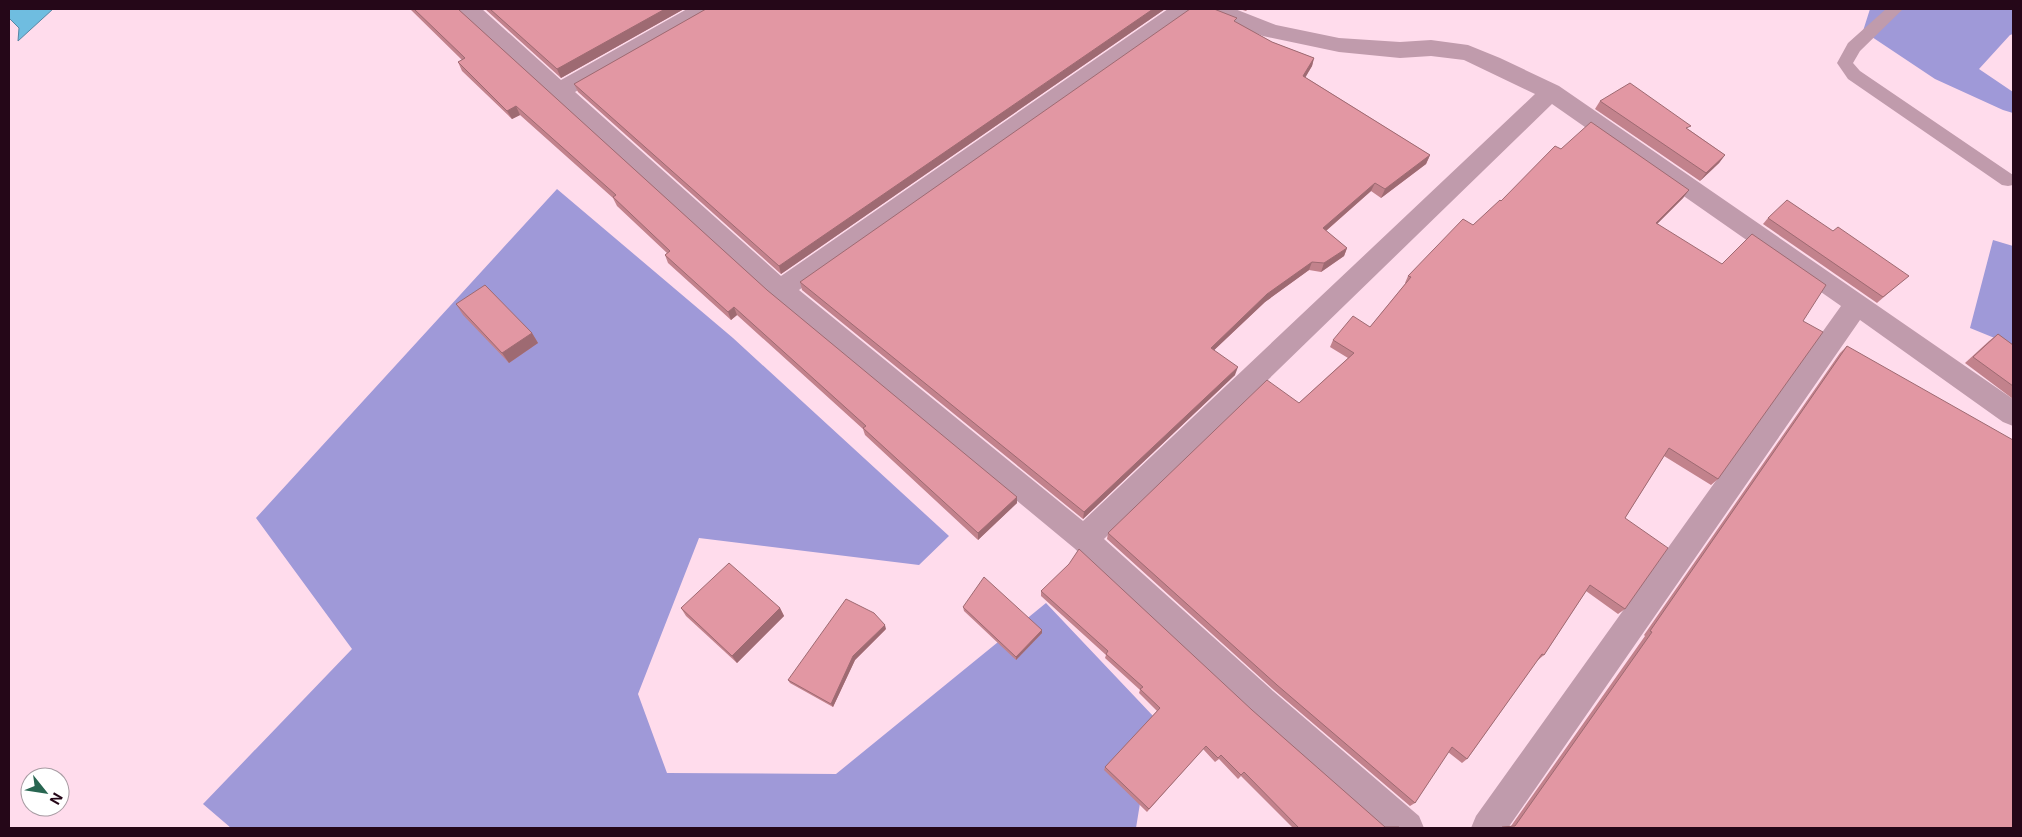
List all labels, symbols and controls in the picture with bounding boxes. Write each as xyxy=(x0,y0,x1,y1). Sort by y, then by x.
north arrow xyxy=(20,767,70,817)
text: N xyxy=(47,790,67,808)

